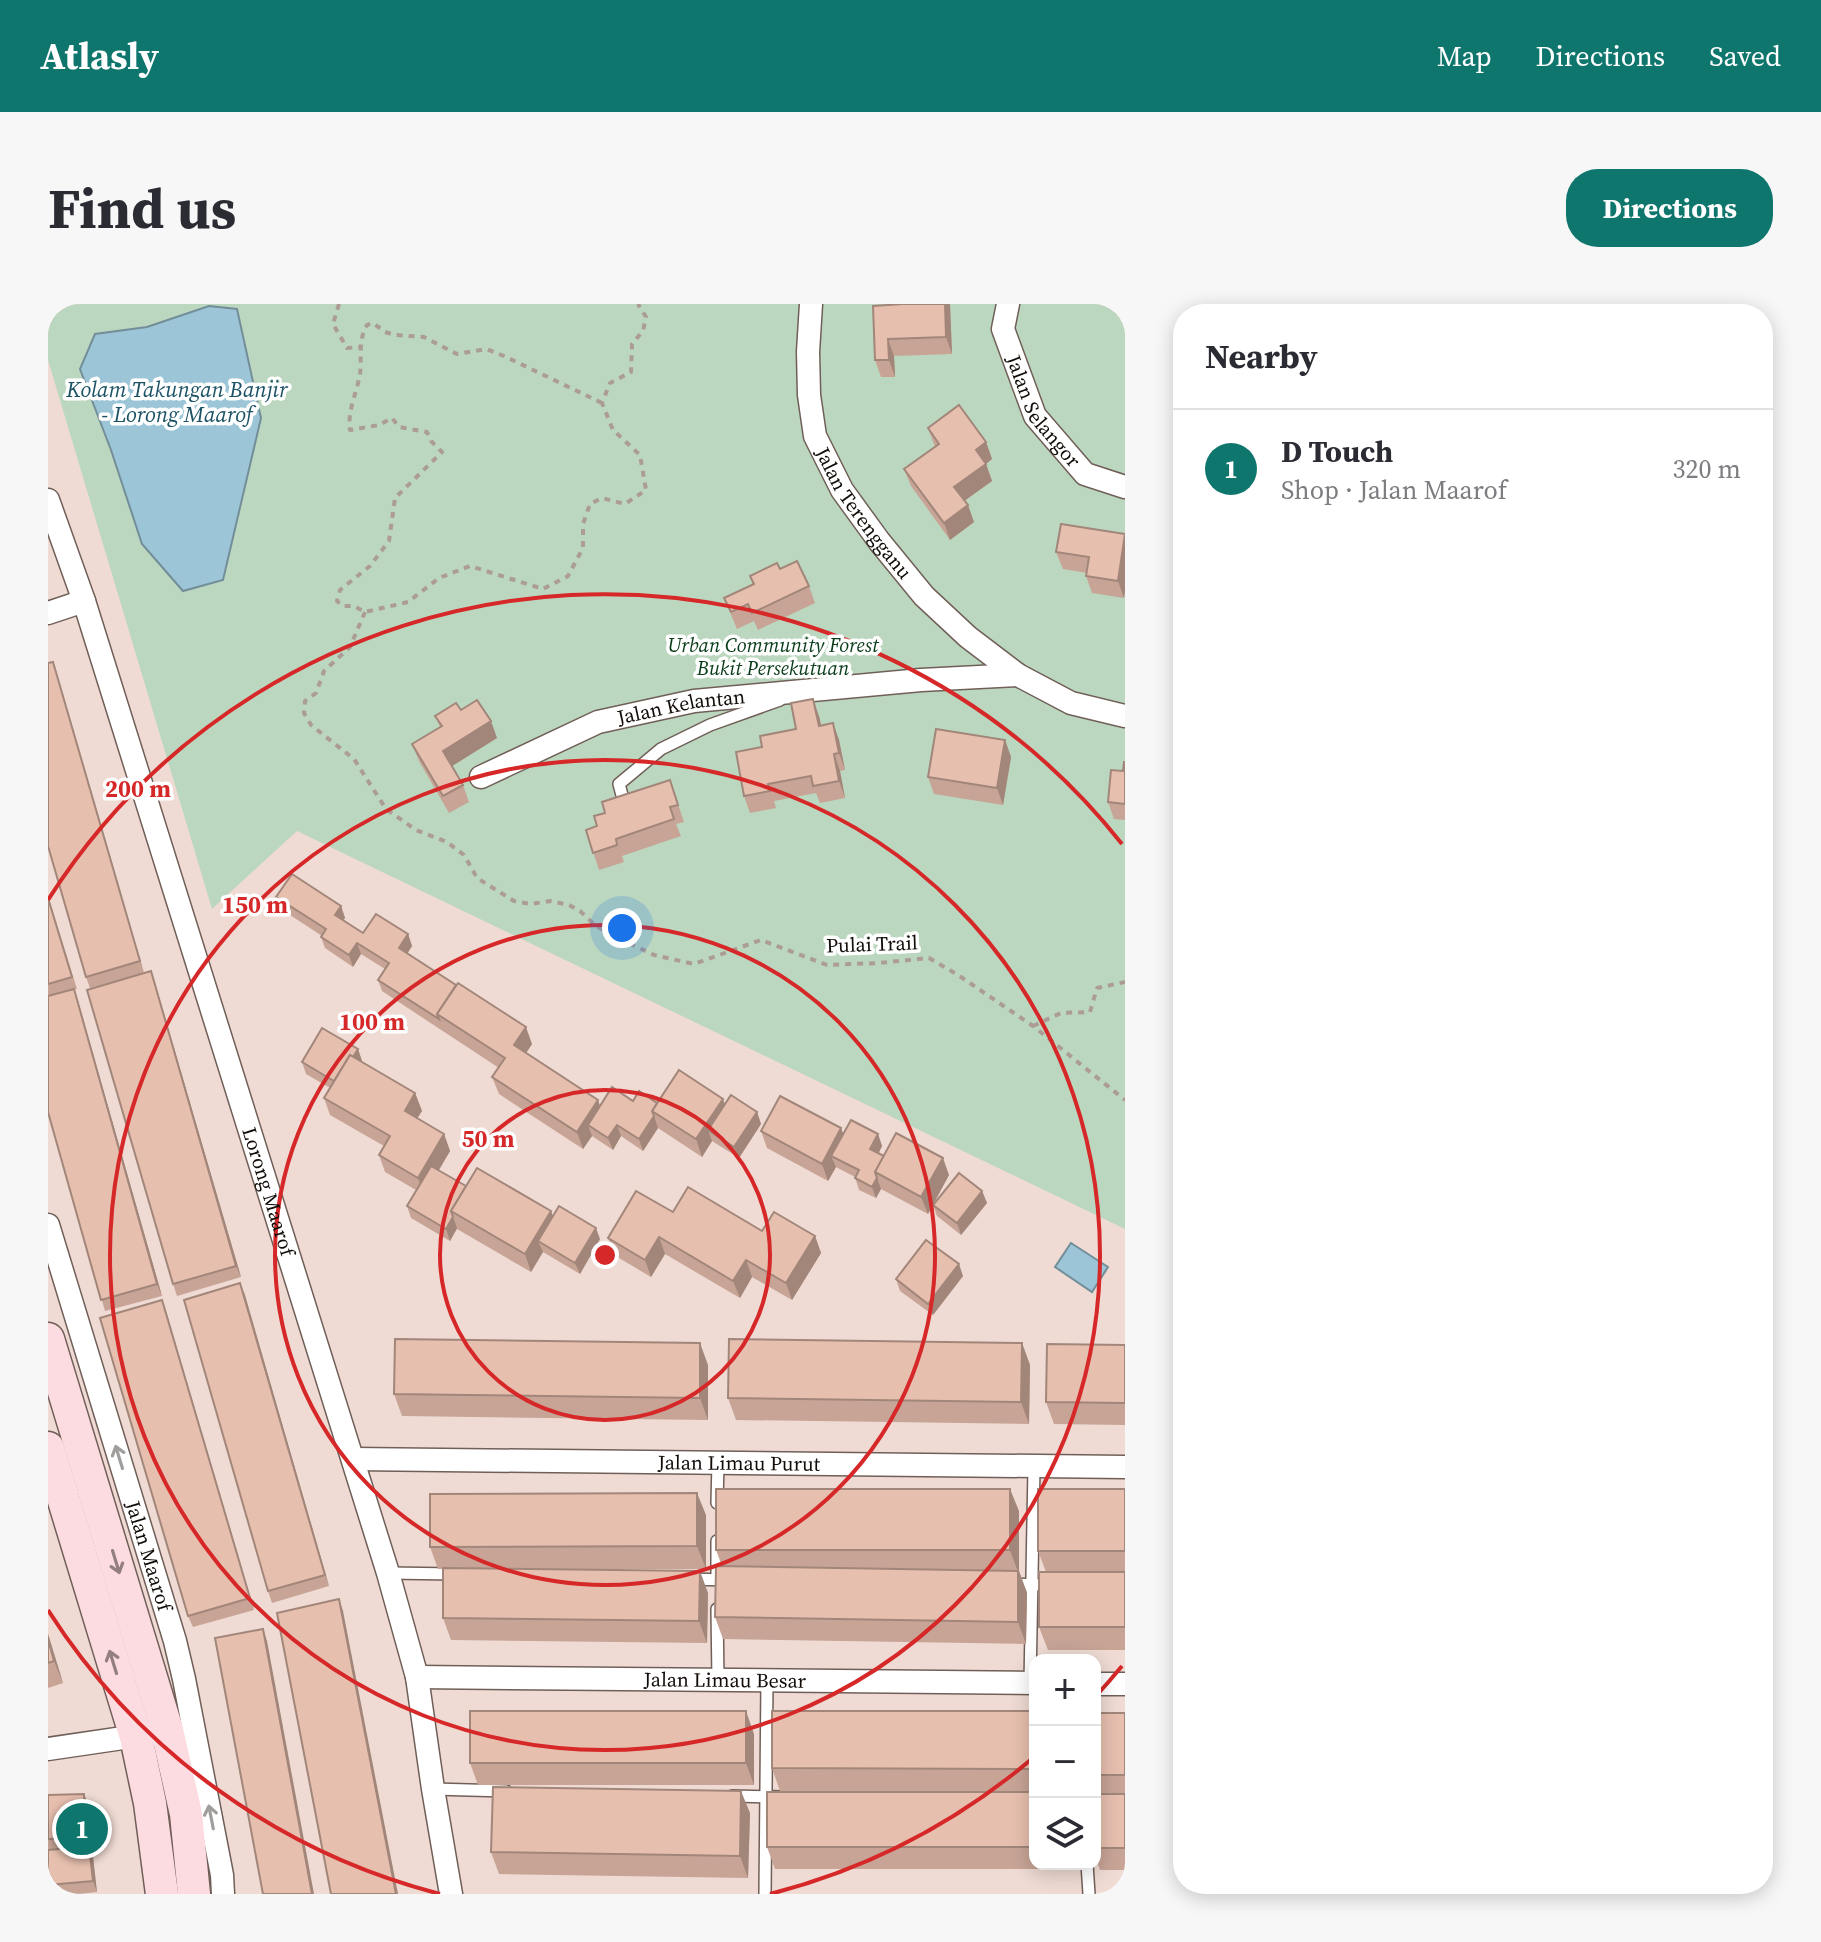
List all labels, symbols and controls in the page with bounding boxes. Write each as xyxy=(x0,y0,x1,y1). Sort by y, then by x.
text: Atlasly xyxy=(40,30,159,82)
text: Map xyxy=(1437,37,1492,75)
text: Directions xyxy=(1536,37,1665,75)
text: Saved xyxy=(1709,37,1781,75)
button: Directions xyxy=(1566,169,1773,247)
text: Find us xyxy=(48,170,236,247)
text: Nearby xyxy=(1205,333,1318,379)
street label: Jalan Selangor xyxy=(999,350,1088,474)
water label: Kolam Takungan Banjir - Lorong Maarof xyxy=(65,374,289,429)
text: D Touch xyxy=(1281,431,1393,472)
street label: Jalan Terengganu xyxy=(808,441,919,585)
text: 1 xyxy=(1224,451,1238,487)
text: 320 m xyxy=(1673,451,1741,487)
text: Shop · Jalan Maarof xyxy=(1281,472,1507,508)
park label: Urban Community Forest Bukit Persekutuan xyxy=(668,631,880,682)
street label: Jalan Kelantan xyxy=(614,682,746,732)
text: 200 m xyxy=(105,772,171,805)
text: 150 m xyxy=(222,888,288,921)
your location xyxy=(602,908,642,948)
street label: Pulai Trail xyxy=(826,928,918,960)
text: 100 m xyxy=(339,1005,405,1038)
text: 50 m xyxy=(462,1122,515,1155)
street label: Lorong Maarof xyxy=(235,1124,303,1261)
centre of rings xyxy=(591,1241,619,1269)
one-way arrow xyxy=(110,1445,125,1470)
street label: Jalan Limau Purut xyxy=(657,1448,821,1478)
street label: Jalan Maarof xyxy=(119,1496,180,1616)
one-way arrow xyxy=(109,1549,124,1575)
one-way arrow xyxy=(105,1650,119,1675)
map controls xyxy=(1029,1654,1101,1870)
button: + xyxy=(1029,1654,1101,1726)
street label: Jalan Limau Besar xyxy=(643,1665,807,1695)
button: − xyxy=(1029,1726,1101,1798)
button: layers xyxy=(1029,1798,1101,1870)
pin: 1 xyxy=(56,1799,108,1859)
one-way arrow xyxy=(202,1805,217,1830)

